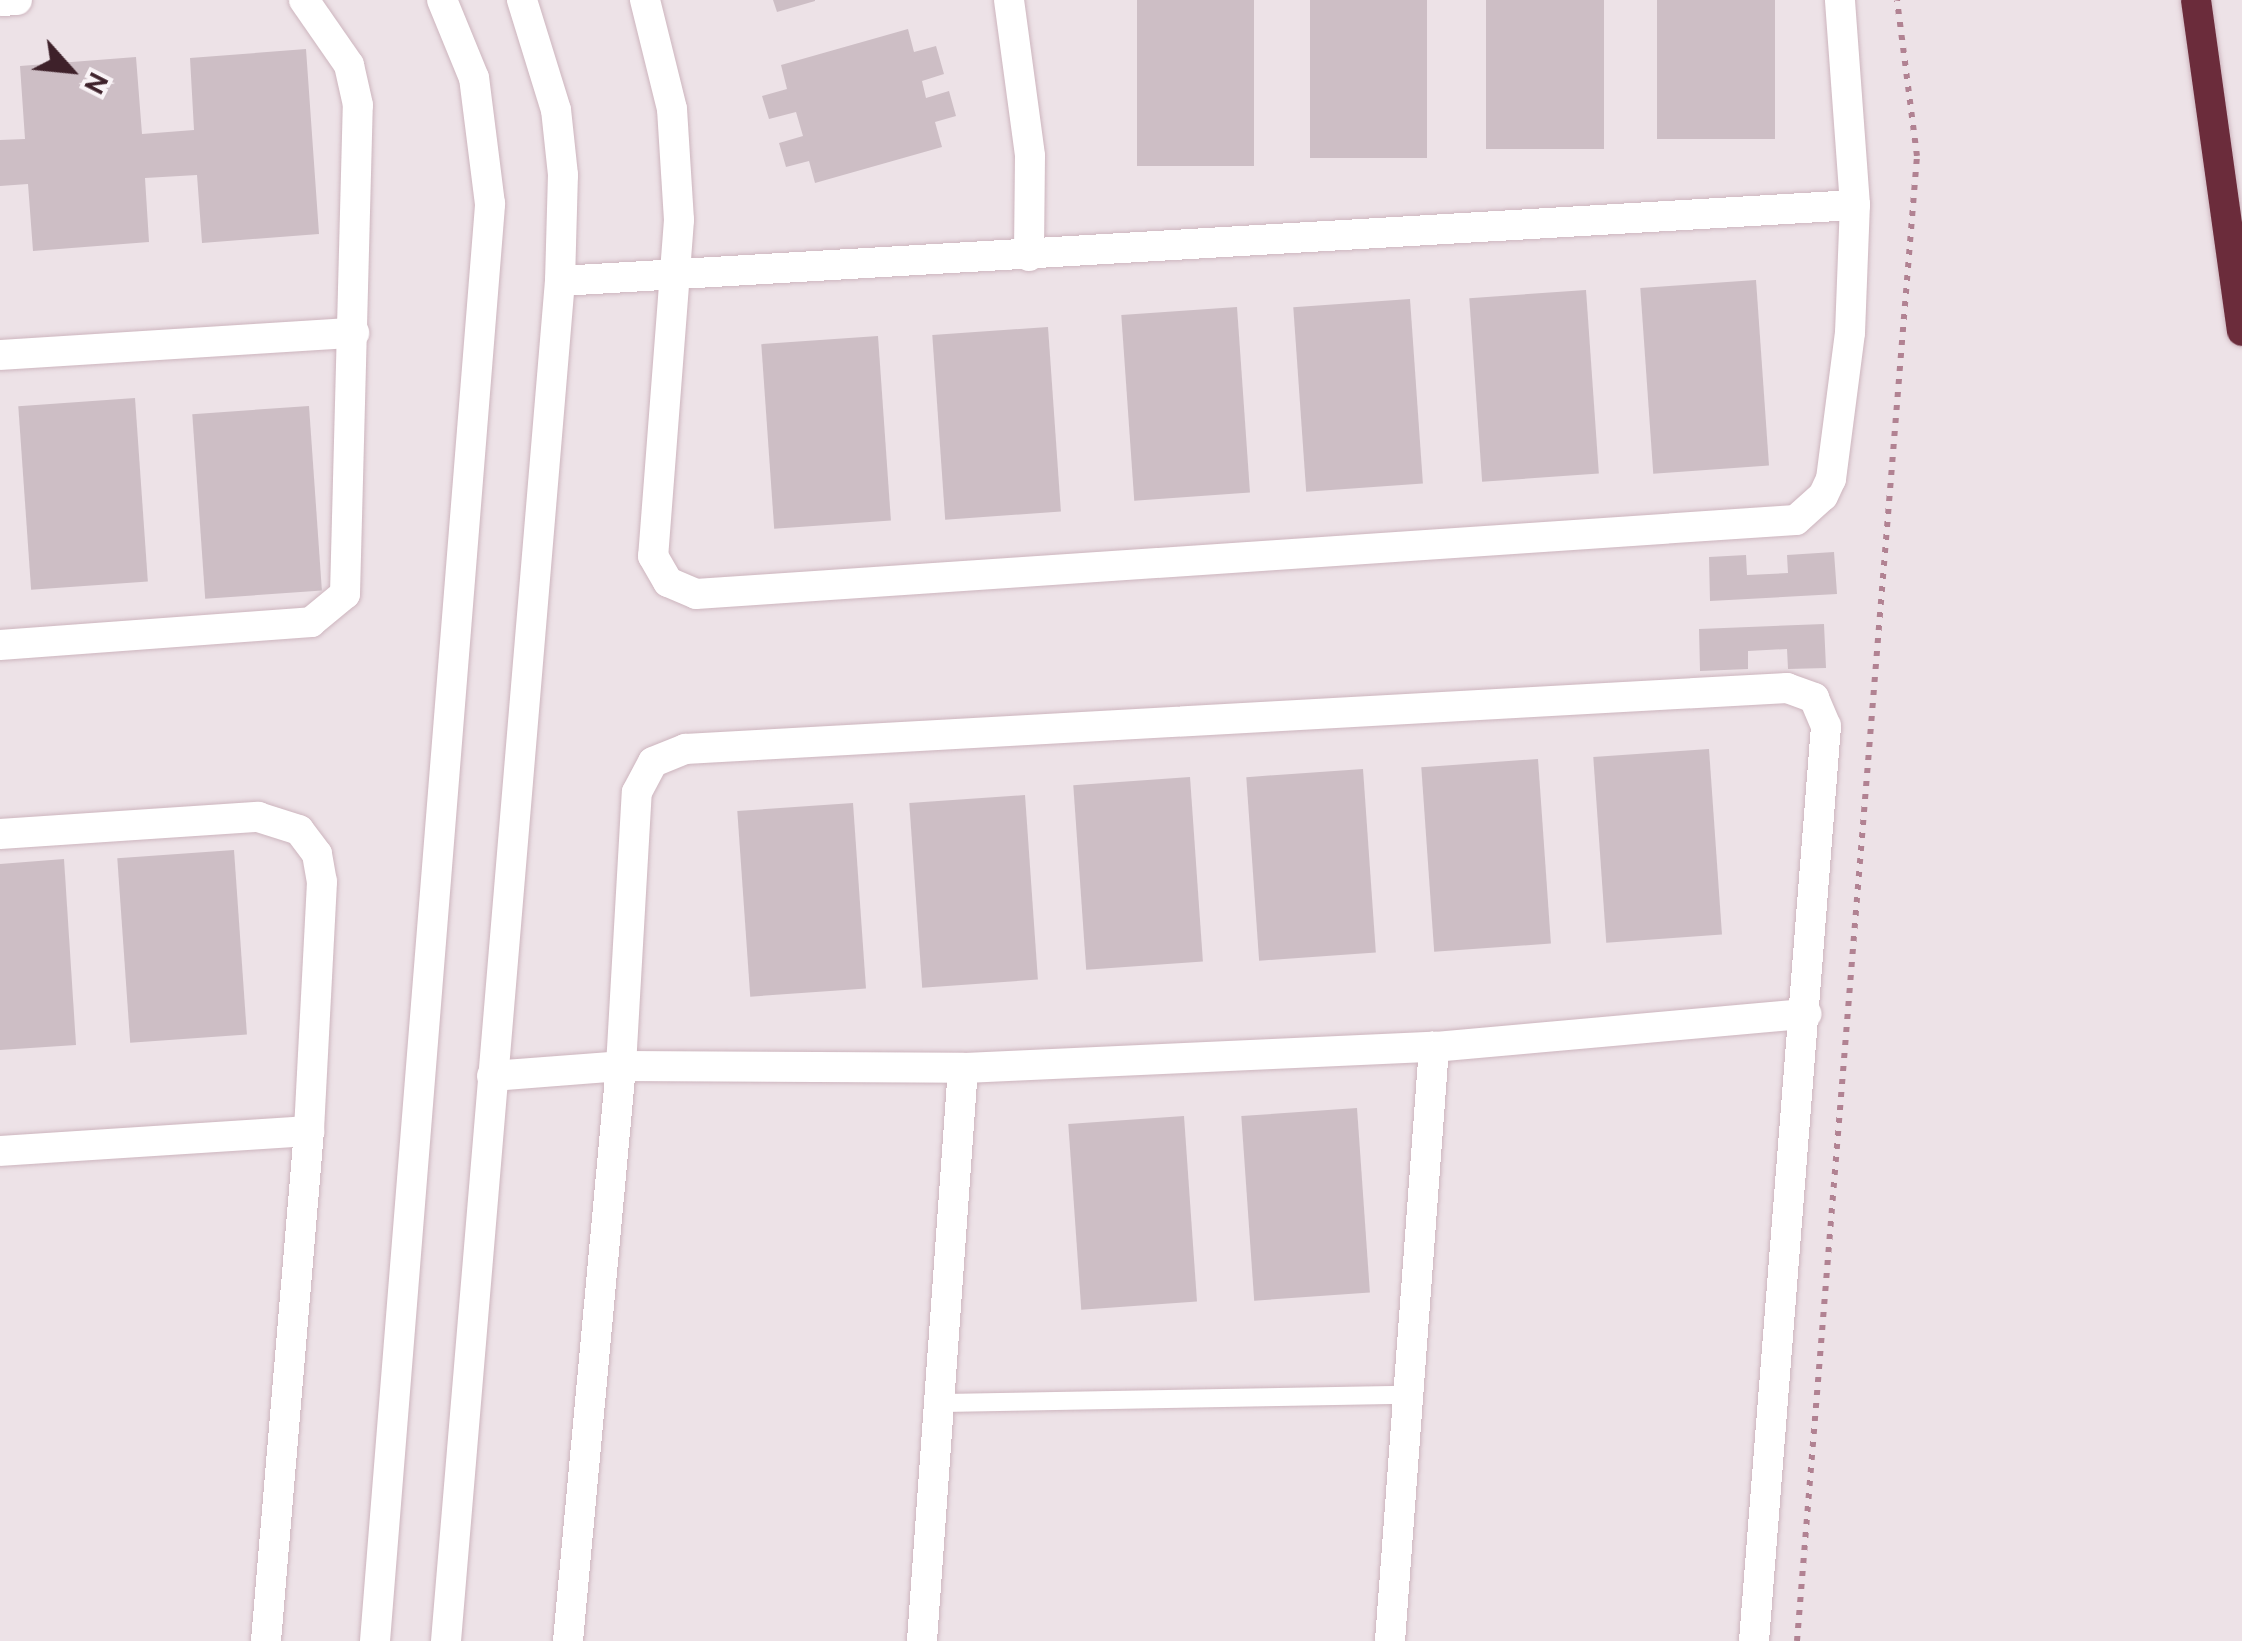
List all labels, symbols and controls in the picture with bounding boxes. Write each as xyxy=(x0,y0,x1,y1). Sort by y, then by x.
north arrow xyxy=(20,20,120,120)
text: N xyxy=(77,67,116,100)

